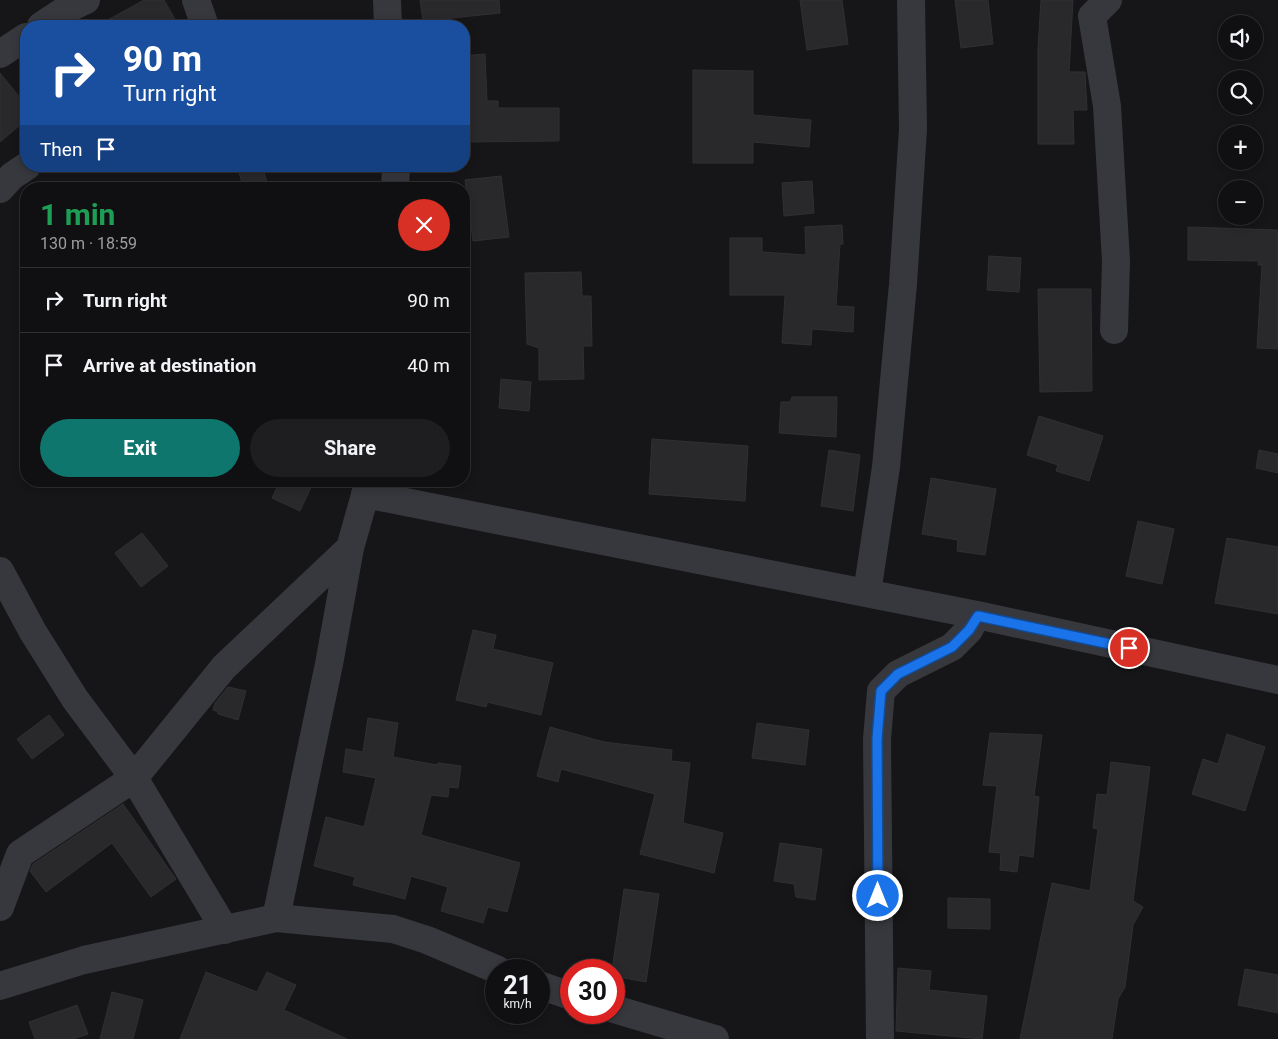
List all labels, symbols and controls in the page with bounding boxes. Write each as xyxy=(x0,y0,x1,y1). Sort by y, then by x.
map controls xyxy=(1218,15,1263,225)
button: sound xyxy=(1218,15,1263,60)
text: 90 m xyxy=(123,39,202,80)
icon: right xyxy=(40,40,105,105)
button: search xyxy=(1218,70,1263,115)
text: Turn right xyxy=(123,81,217,106)
button: + xyxy=(1218,125,1263,170)
icon: arrive xyxy=(92,135,120,163)
text: Then xyxy=(40,138,82,161)
button: − xyxy=(1218,180,1263,225)
text: 1 min xyxy=(40,197,115,232)
button: close xyxy=(398,199,450,251)
text: 130 m · 18:59 xyxy=(40,234,137,253)
icon: right xyxy=(40,286,68,314)
text: Turn right xyxy=(83,289,167,312)
text: 90 m xyxy=(407,289,450,312)
icon: arrive xyxy=(40,351,68,379)
text: Arrive at destination xyxy=(83,354,256,377)
text: 40 m xyxy=(407,354,450,377)
button: Exit xyxy=(40,419,240,477)
button: Share xyxy=(250,419,450,477)
pin xyxy=(1108,627,1150,669)
icon: arrive xyxy=(1115,634,1143,662)
position arrow xyxy=(851,869,903,921)
speed limit sign: 30 xyxy=(560,959,625,1024)
text: 21 xyxy=(503,971,532,1000)
text: km/h xyxy=(503,997,532,1011)

